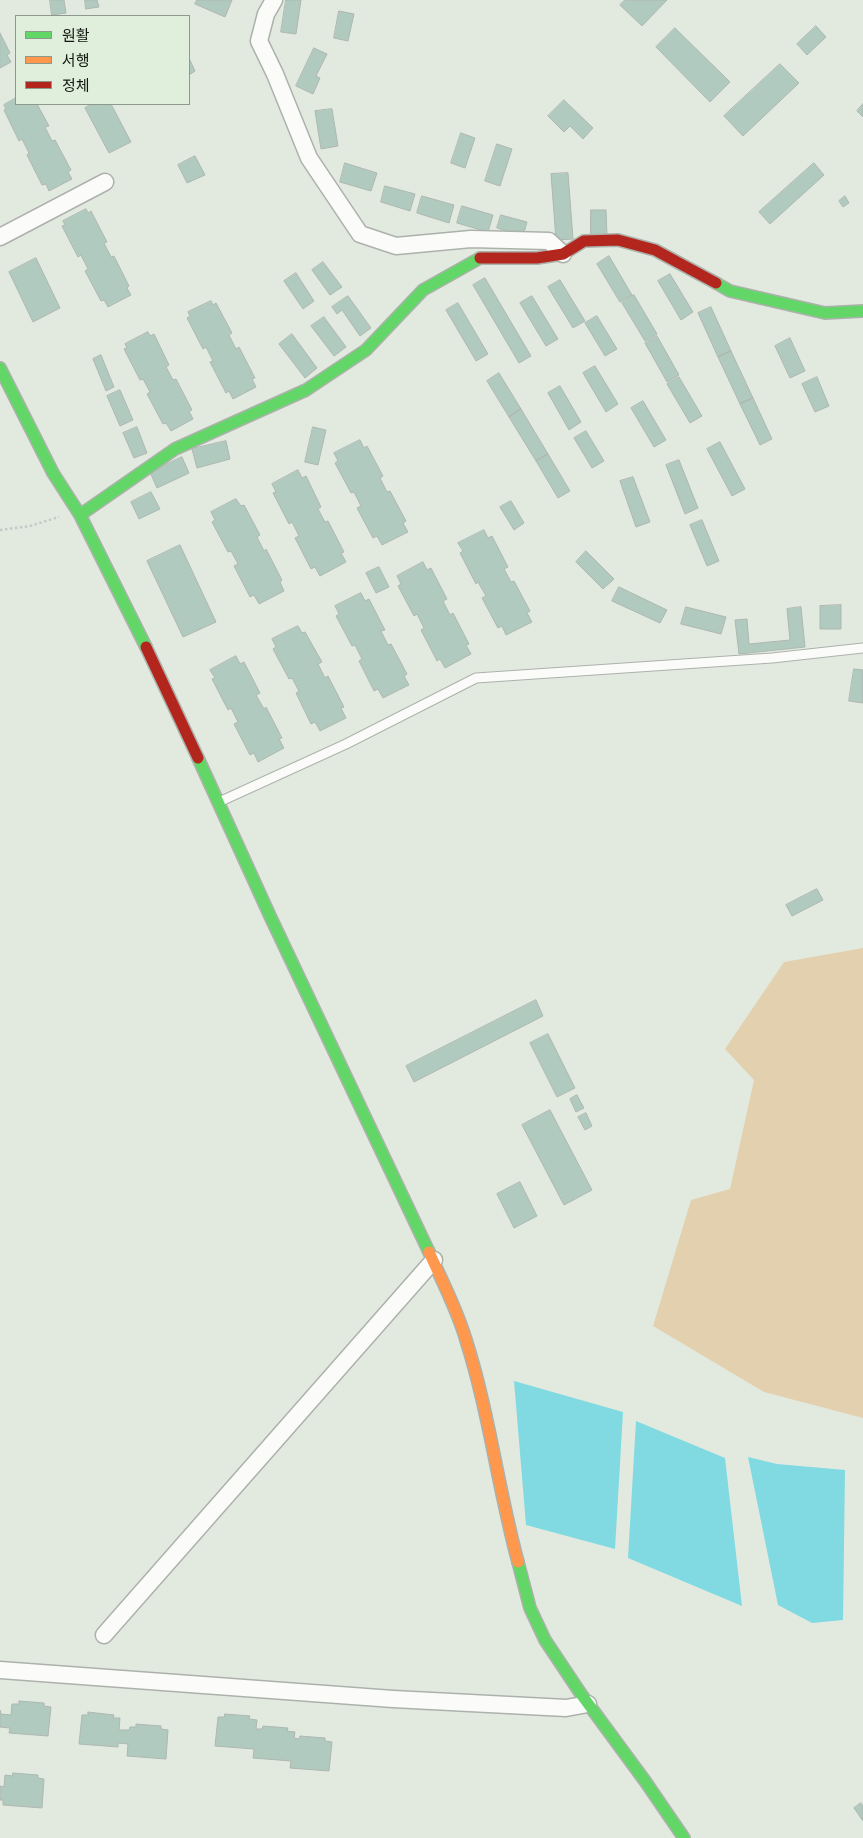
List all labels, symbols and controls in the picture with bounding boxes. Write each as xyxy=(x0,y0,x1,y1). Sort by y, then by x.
legend xyxy=(15,15,190,105)
text: 원활 xyxy=(62,26,90,46)
text: 서행 xyxy=(62,51,90,71)
text: 정체 xyxy=(62,76,90,96)

